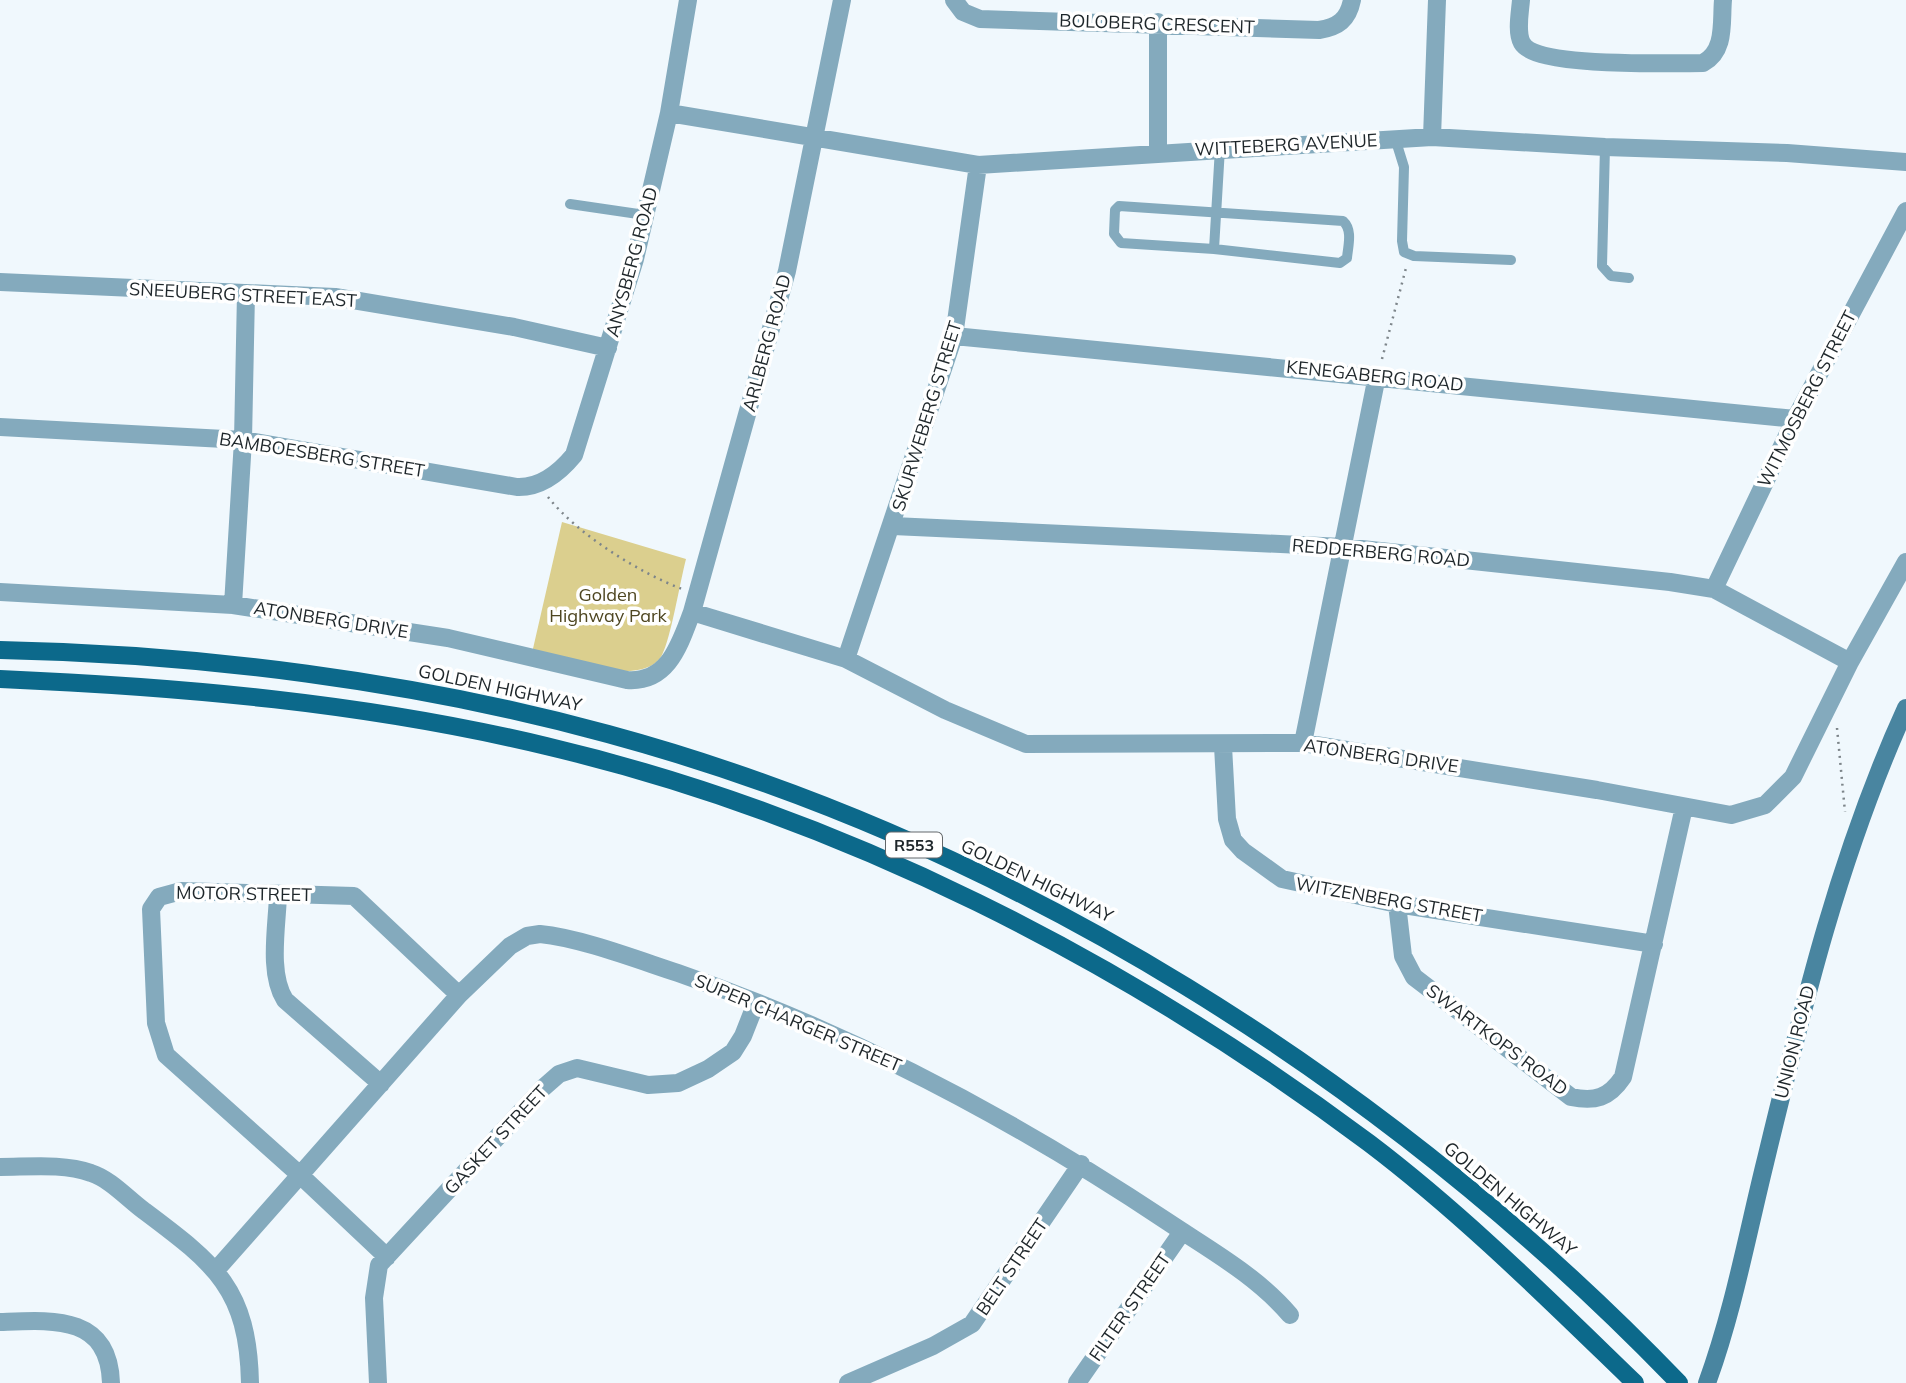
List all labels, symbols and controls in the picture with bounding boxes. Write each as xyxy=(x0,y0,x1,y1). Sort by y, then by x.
street label: BOLOBERG CRESCENT xyxy=(1059,9,1255,38)
street label: WITTEBERG AVENUE xyxy=(1194,128,1378,161)
street label: ANYSBERG ROAD xyxy=(600,184,663,339)
street label: ARLBERG ROAD xyxy=(737,272,796,414)
street label: SNEEUBERG STREET EAST xyxy=(129,277,358,312)
street label: WITMOSBERG STREET xyxy=(1752,306,1861,491)
street label: SKURWEBERG STREET xyxy=(887,318,966,514)
street label: KENEGABERG ROAD xyxy=(1285,355,1465,396)
street label: BAMBOESBERG STREET xyxy=(218,427,427,482)
street label: REDDERBERG ROAD xyxy=(1291,533,1471,572)
park label: Golden Highway Park xyxy=(549,583,668,627)
street label: ATONBERG DRIVE xyxy=(252,596,410,643)
street label: GOLDEN HIGHWAY xyxy=(416,659,585,716)
street label: ATONBERG DRIVE xyxy=(1302,733,1460,778)
road number: R553 xyxy=(886,832,942,858)
street label: GOLDEN HIGHWAY xyxy=(957,834,1118,928)
street label: WITZENBERG STREET xyxy=(1294,872,1484,927)
street label: MOTOR STREET xyxy=(176,881,312,906)
street label: SUPER CHARGER STREET xyxy=(691,968,905,1077)
street label: SWARTKOPS ROAD xyxy=(1422,979,1573,1100)
street label: UNION ROAD xyxy=(1769,983,1820,1101)
street label: GASKET STREET xyxy=(439,1080,552,1199)
street label: GOLDEN HIGHWAY xyxy=(1439,1136,1582,1262)
street label: BELT STREET xyxy=(971,1214,1053,1320)
street label: FILTER STREET xyxy=(1084,1248,1176,1365)

